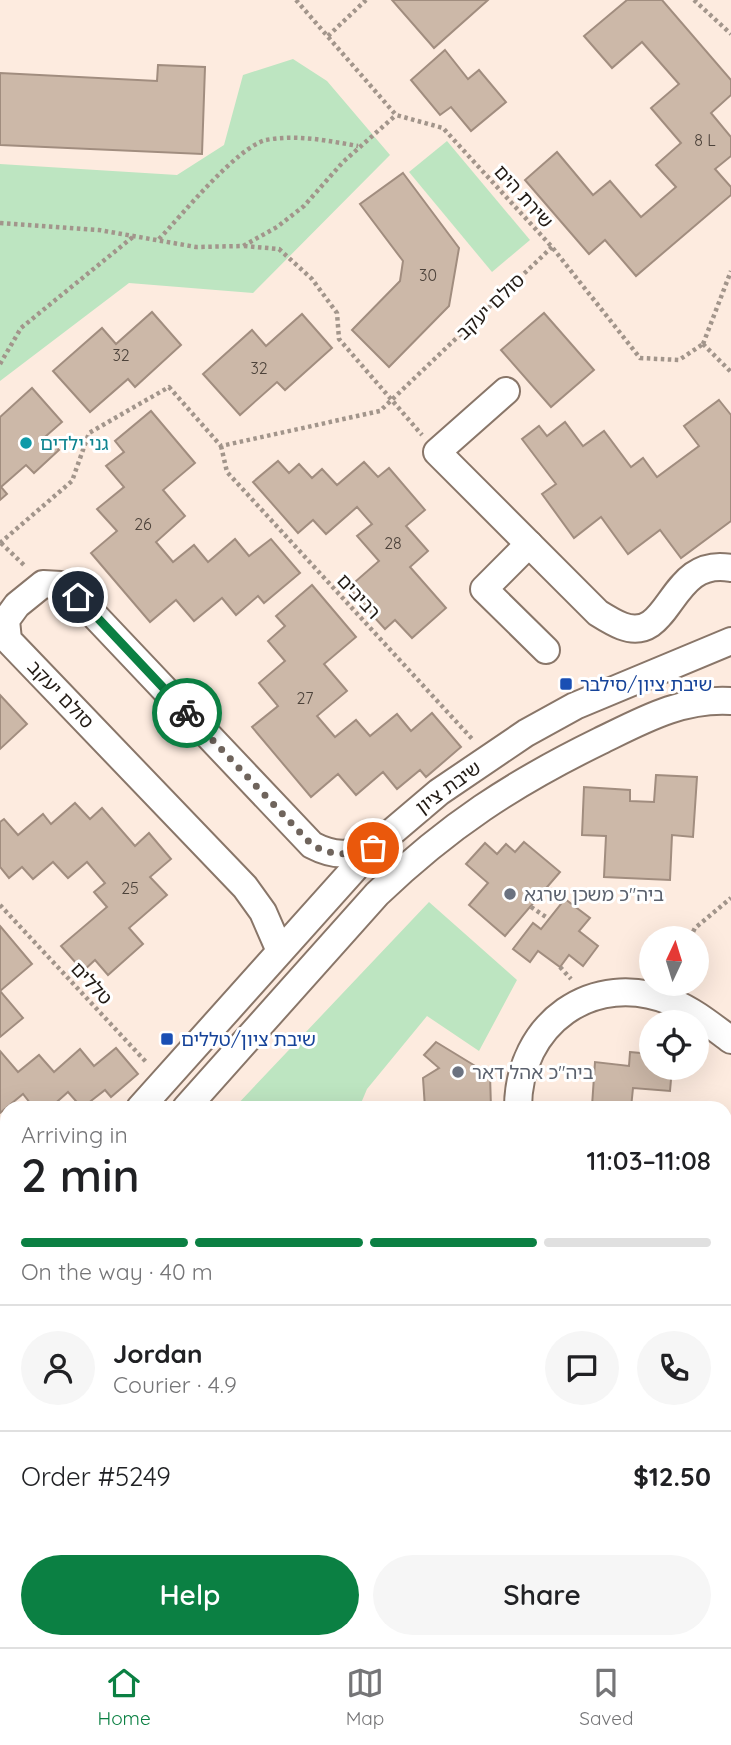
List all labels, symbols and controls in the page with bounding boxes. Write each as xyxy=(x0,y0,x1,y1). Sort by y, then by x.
house number: 8 L xyxy=(694,130,716,150)
street label: שירת הים xyxy=(489,159,559,233)
house number: 30 xyxy=(419,265,437,285)
street label: סולם יעקב xyxy=(451,268,529,344)
house number: 32 xyxy=(112,345,130,365)
house number: 32 xyxy=(250,358,268,378)
place label: גני ילדים xyxy=(40,431,109,455)
marker: גני ילדים xyxy=(18,435,34,451)
house number: 26 xyxy=(134,514,152,534)
house number: 28 xyxy=(384,533,402,553)
pin xyxy=(48,567,108,627)
street label: רביבים xyxy=(332,568,386,624)
icon: home xyxy=(59,578,97,616)
street label: סולם יעקב xyxy=(23,655,99,733)
place label: שיבת ציון/סילבר xyxy=(580,672,712,696)
marker: שיבת ציון/סילבר xyxy=(558,676,574,692)
courier xyxy=(152,678,222,748)
house number: 27 xyxy=(297,688,313,708)
icon: bike xyxy=(168,694,206,732)
street label: שיבת ציון xyxy=(411,755,485,819)
pin xyxy=(343,818,403,878)
icon: bag xyxy=(354,829,392,867)
house number: 25 xyxy=(121,878,139,898)
place label: ביה"כ משכן שרגא xyxy=(524,882,664,906)
marker: ביה"כ משכן שרגא xyxy=(502,886,518,902)
north arrow xyxy=(639,926,709,996)
map controls xyxy=(639,926,709,1080)
street label: טללים xyxy=(66,957,118,1009)
button: locate xyxy=(639,1010,709,1080)
place label: שיבת ציון/טללים xyxy=(181,1027,316,1051)
marker: שיבת ציון/טללים xyxy=(159,1031,175,1047)
place label: ביה"כ אהל דאר xyxy=(472,1060,594,1084)
marker: ביה"כ אהל דאר xyxy=(450,1064,466,1080)
text: Arriving in xyxy=(21,1120,128,1149)
text: 11:03–11:08 xyxy=(587,1144,711,1177)
text: 2 min xyxy=(21,1146,140,1204)
text: On the way · 40 m xyxy=(21,1257,213,1286)
button: person xyxy=(21,1331,95,1405)
button: chat xyxy=(545,1331,619,1405)
button: phone xyxy=(637,1331,711,1405)
text: Jordan xyxy=(113,1337,202,1370)
text: Courier · 4.9 xyxy=(113,1370,237,1399)
text: Order #5249 xyxy=(21,1460,171,1493)
text: $12.50 xyxy=(633,1460,711,1493)
button: Help xyxy=(21,1555,359,1635)
button: Share xyxy=(373,1555,711,1635)
tab: Home xyxy=(97,1664,151,1730)
tab: Map xyxy=(346,1664,384,1730)
tab: Saved xyxy=(579,1664,634,1730)

